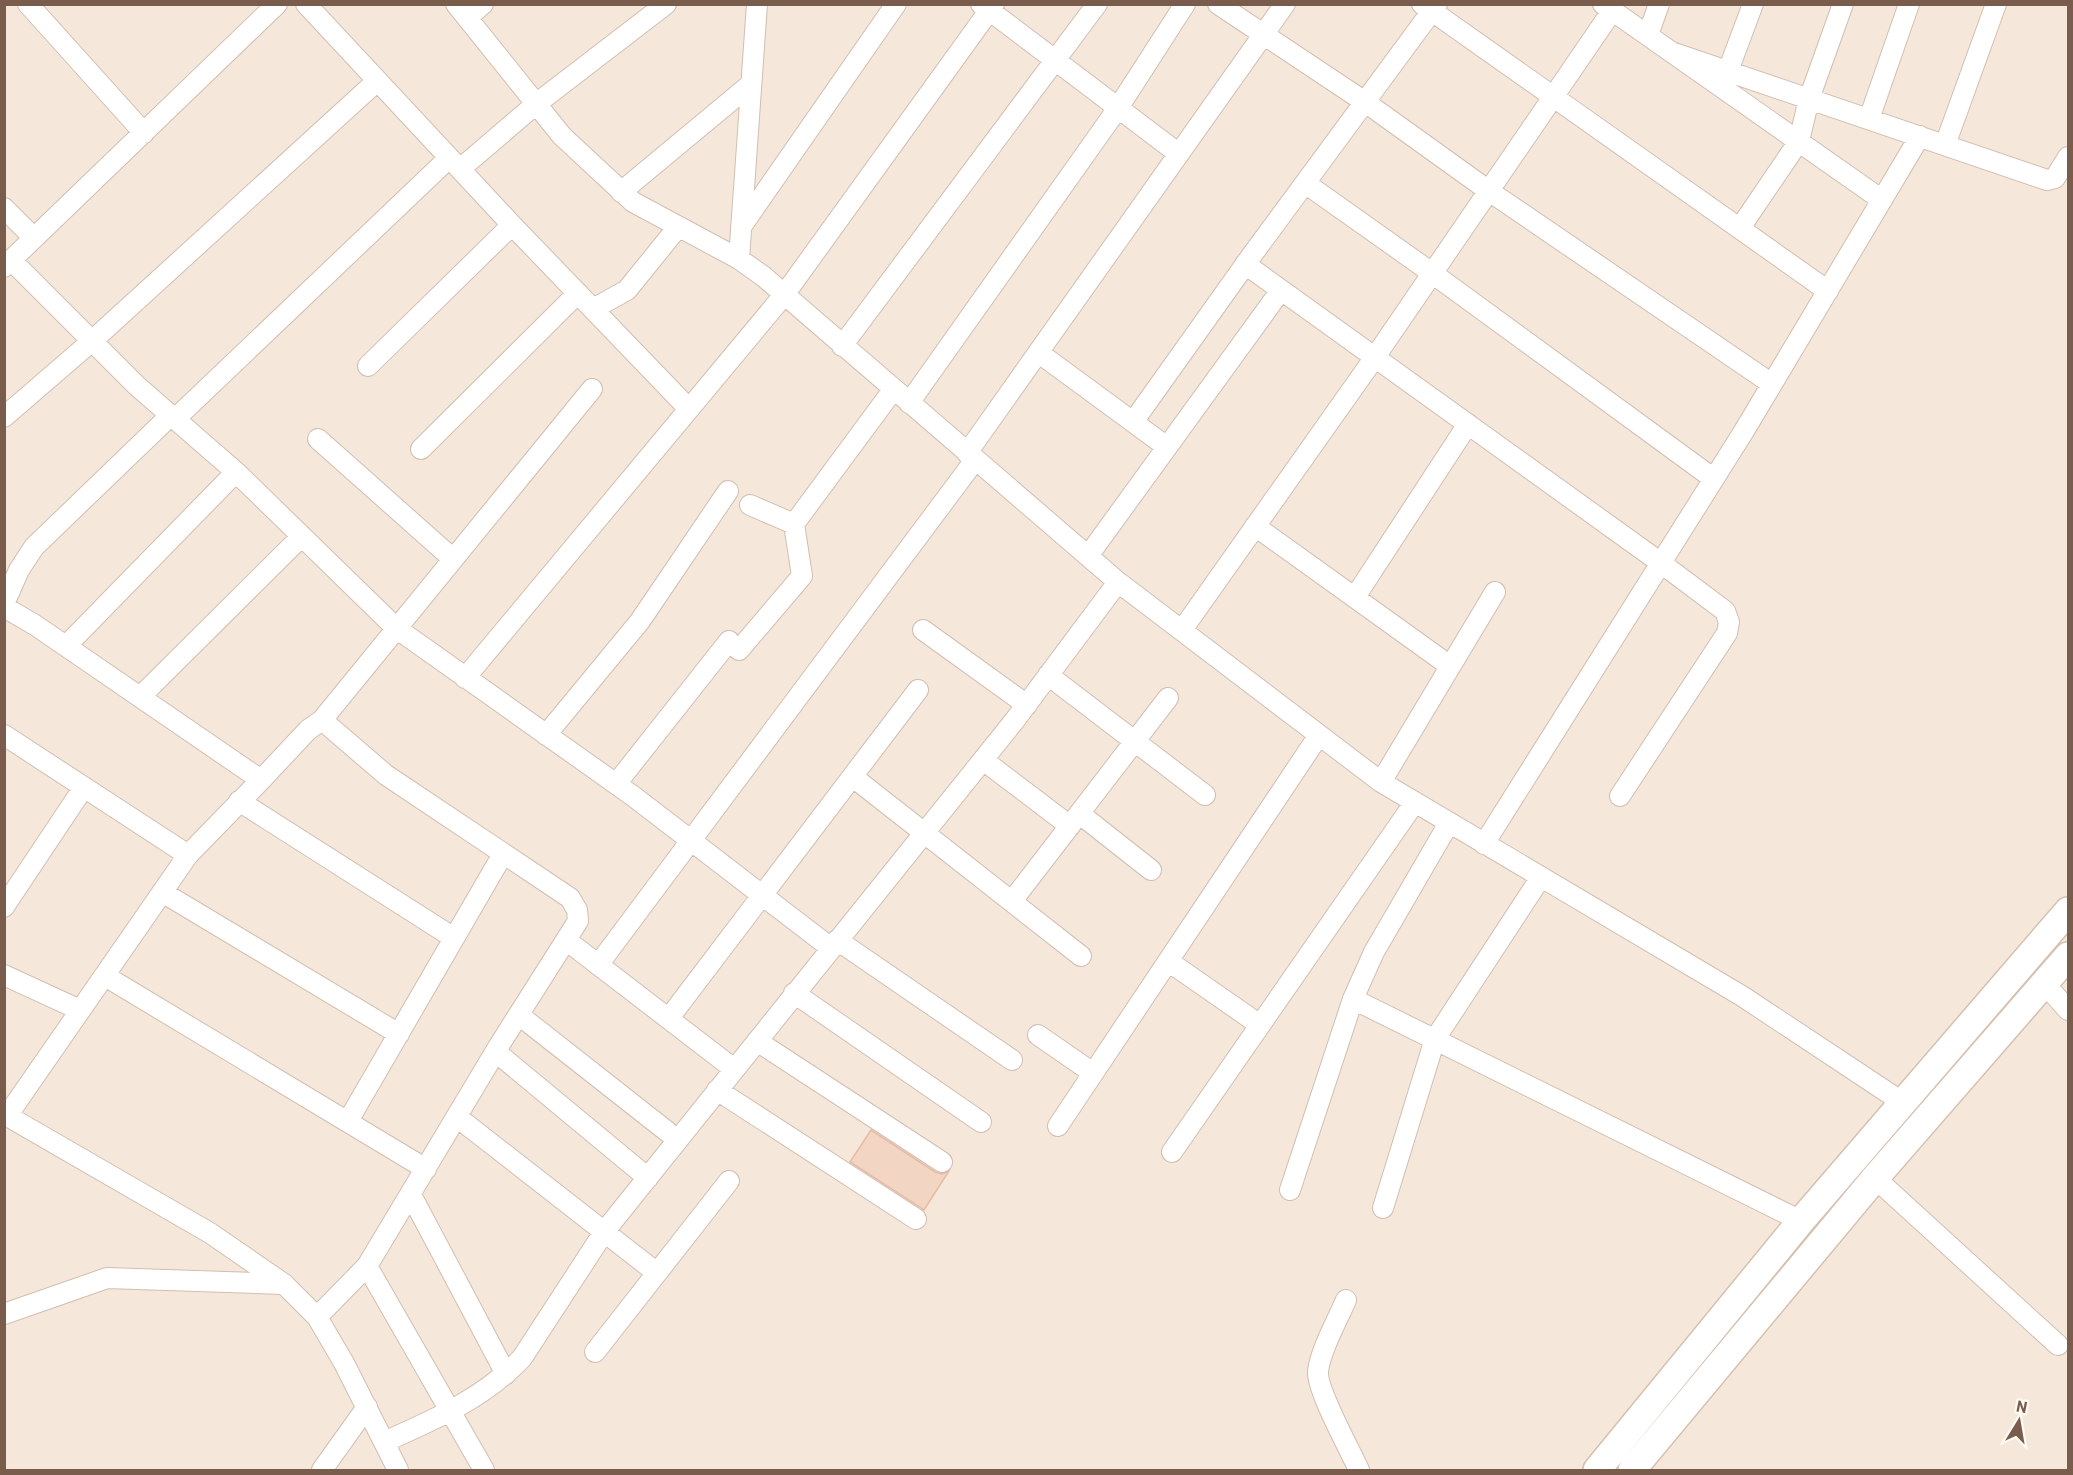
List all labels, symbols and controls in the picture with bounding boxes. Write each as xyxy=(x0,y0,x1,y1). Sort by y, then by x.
north arrow xyxy=(1989,1391,2049,1451)
text: N xyxy=(2015,1395,2029,1416)

